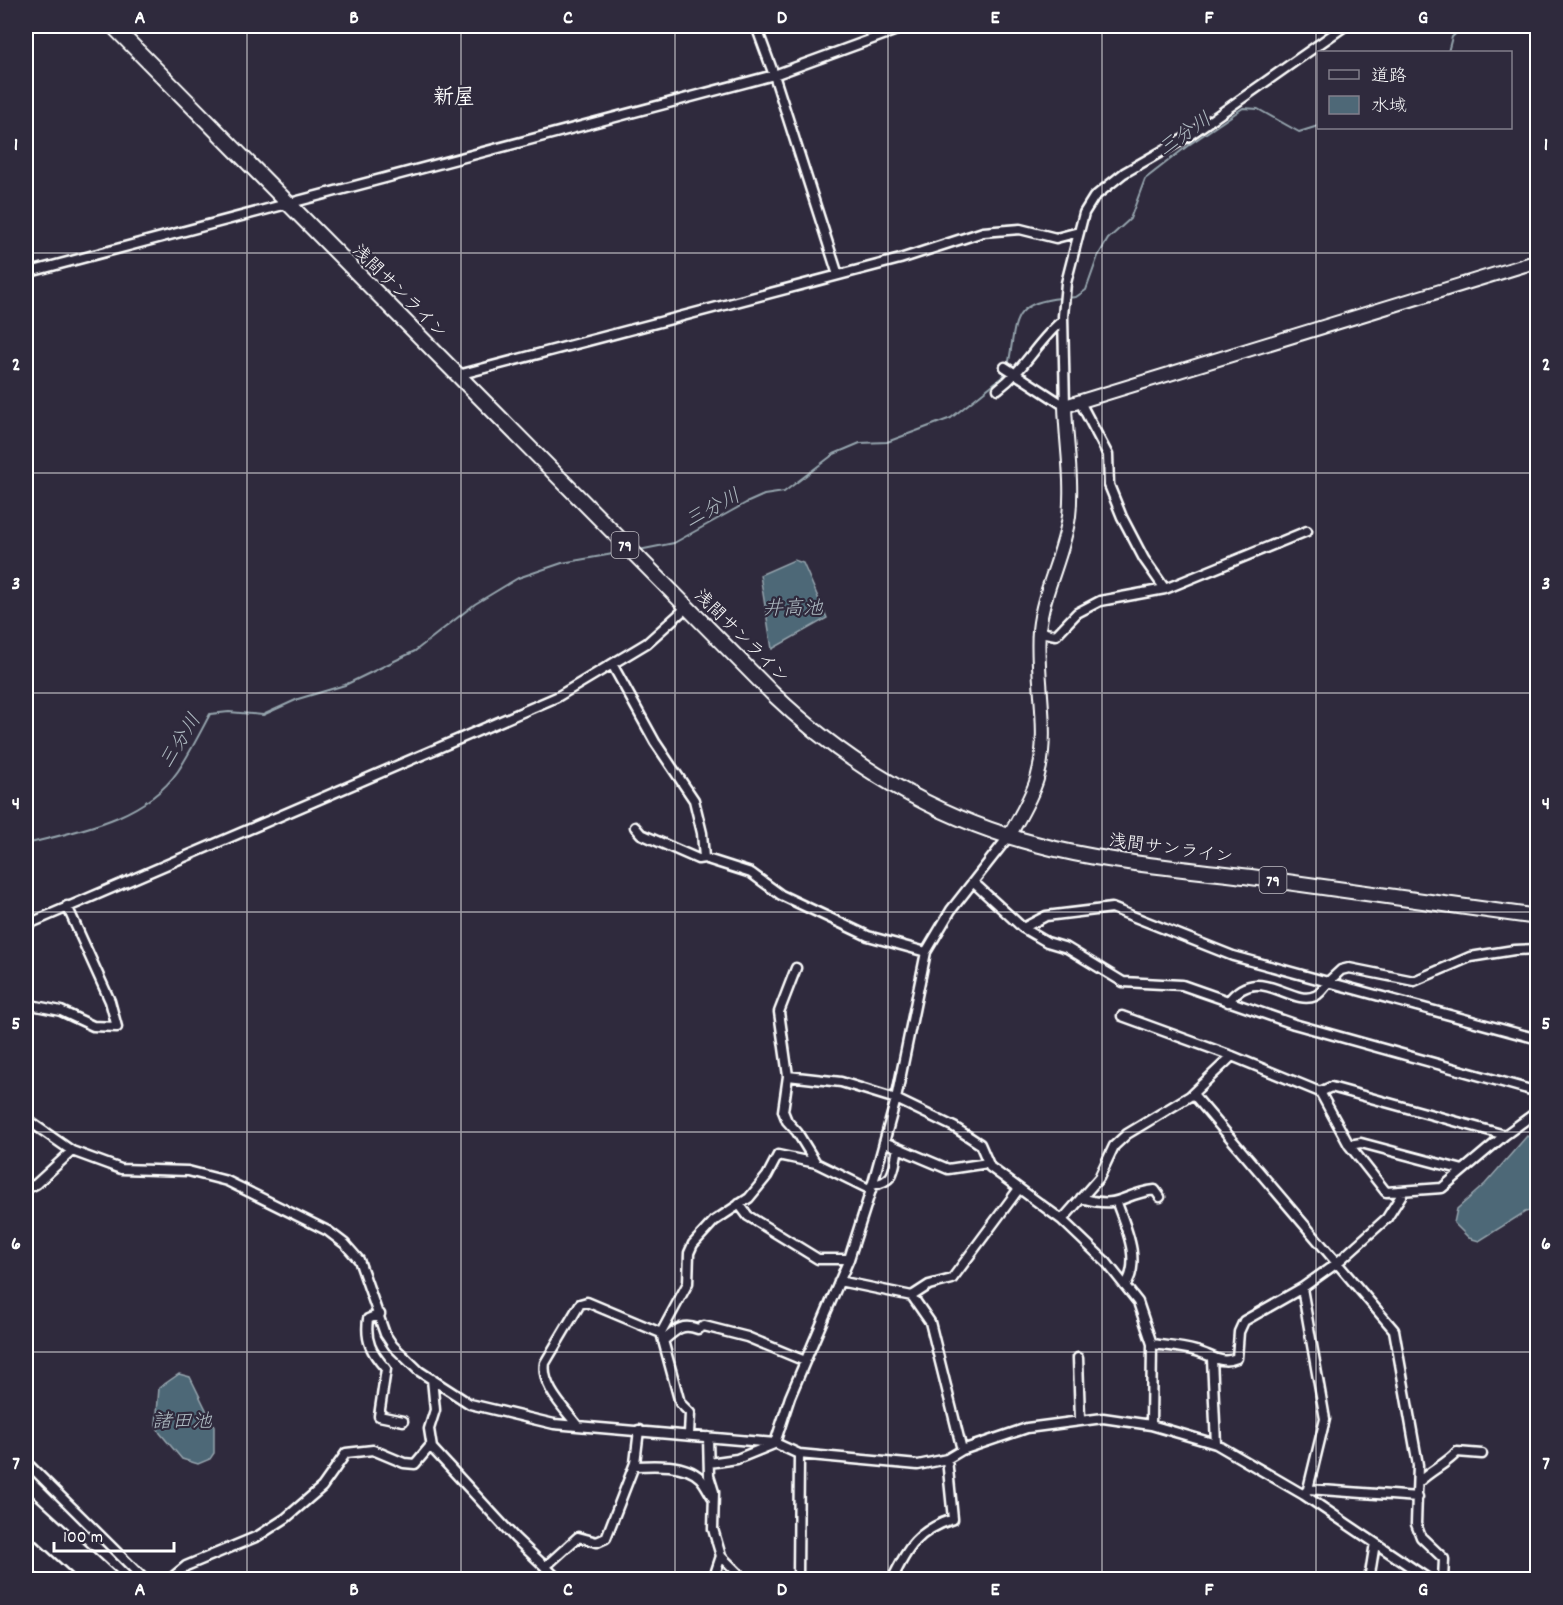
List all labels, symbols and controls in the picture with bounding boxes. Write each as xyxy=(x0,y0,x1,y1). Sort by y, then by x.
text: A xyxy=(135,5,146,33)
text: B xyxy=(349,5,359,33)
text: C xyxy=(563,5,573,33)
text: D xyxy=(777,5,788,33)
text: E xyxy=(990,5,1000,33)
text: F xyxy=(1205,5,1215,33)
text: G xyxy=(1418,5,1428,33)
legend xyxy=(1317,51,1512,129)
text: 道路 xyxy=(1371,65,1407,90)
district label: 新屋 xyxy=(433,84,475,114)
text: 水域 xyxy=(1371,95,1407,120)
water label: 三分川 xyxy=(1153,107,1218,164)
text: 1 xyxy=(14,132,18,160)
text: 1 xyxy=(1544,132,1548,160)
street label: 浅間サンライン xyxy=(345,240,451,346)
text: 2 xyxy=(12,352,20,380)
text: 2 xyxy=(1542,352,1550,380)
water label: 三分川 xyxy=(680,483,746,536)
road number: 79 xyxy=(612,532,638,558)
text: 3 xyxy=(12,571,20,599)
text: 3 xyxy=(1542,571,1550,599)
street label: 浅間サンライン xyxy=(687,585,793,691)
water label: 井高池 xyxy=(763,596,824,624)
water label: 三分川 xyxy=(154,709,209,774)
text: 4 xyxy=(12,791,20,819)
text: 4 xyxy=(1542,791,1550,819)
street label: 浅間サンライン xyxy=(1107,829,1234,872)
road number: 79 xyxy=(1260,867,1286,893)
text: 5 xyxy=(11,1011,21,1039)
text: 5 xyxy=(1541,1011,1551,1039)
text: 6 xyxy=(11,1231,21,1259)
text: 6 xyxy=(1541,1231,1551,1259)
water label: 諸田池 xyxy=(152,1409,213,1437)
text: 7 xyxy=(12,1451,20,1479)
text: 7 xyxy=(1542,1451,1550,1479)
scale bar xyxy=(54,1515,174,1553)
text: 100 m xyxy=(63,1526,103,1551)
text: A xyxy=(135,1577,146,1605)
text: B xyxy=(349,1577,359,1605)
text: C xyxy=(563,1577,573,1605)
text: D xyxy=(777,1577,788,1605)
text: E xyxy=(990,1577,1000,1605)
text: F xyxy=(1205,1577,1215,1605)
text: G xyxy=(1418,1577,1428,1605)

